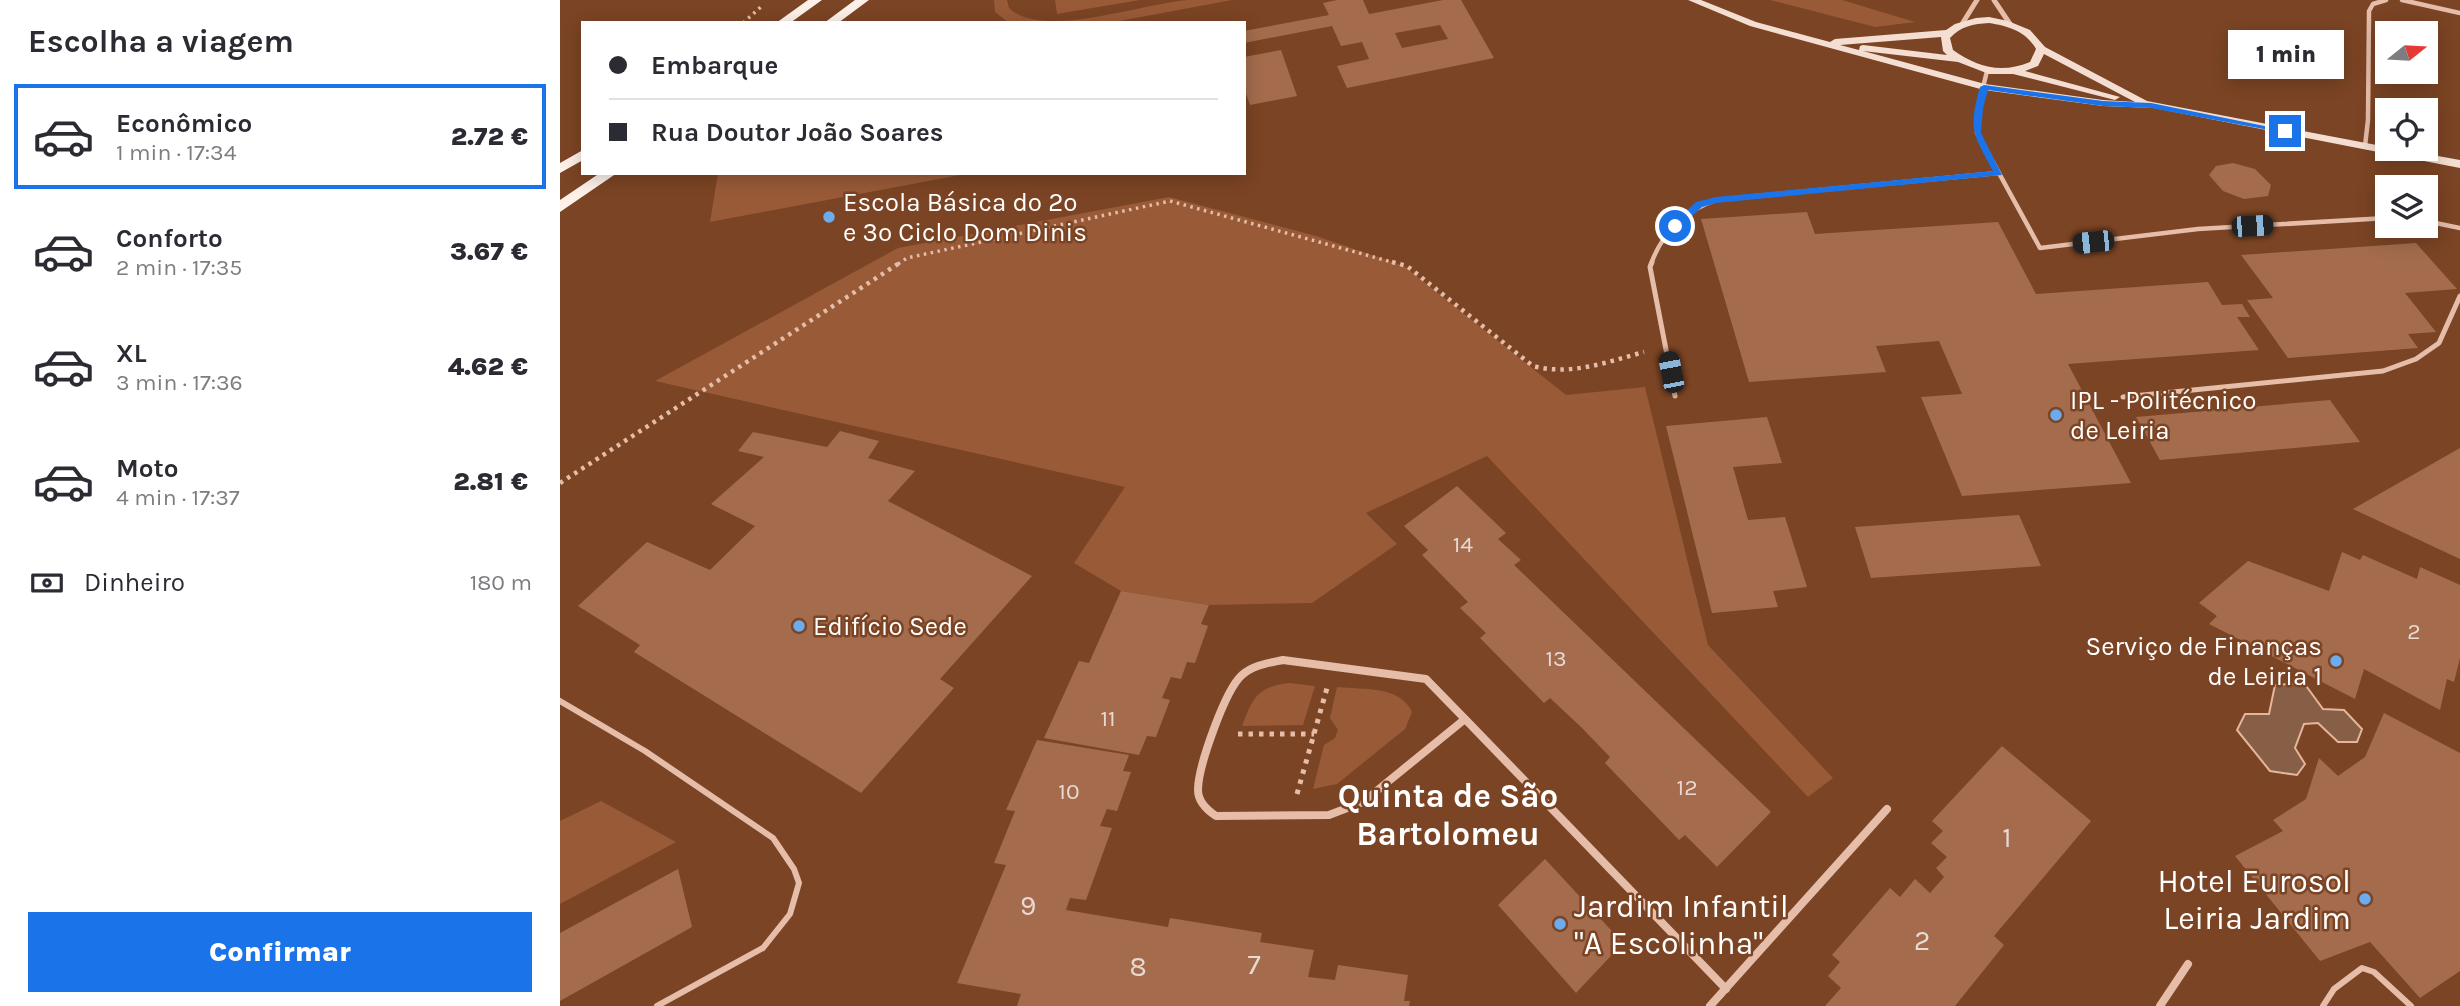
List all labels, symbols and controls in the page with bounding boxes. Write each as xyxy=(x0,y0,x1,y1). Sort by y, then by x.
north arrow xyxy=(2375,21,2438,84)
map controls xyxy=(2375,21,2438,238)
text: Escolha a viagem xyxy=(28,23,294,60)
callout: 1 min xyxy=(2227,30,2343,78)
text: 1 min xyxy=(2256,41,2316,68)
text: Embarque xyxy=(651,50,778,81)
button: locate xyxy=(2375,98,2438,161)
icon: car xyxy=(32,105,95,168)
text: Econômico xyxy=(116,108,252,139)
route end xyxy=(2269,115,2301,147)
text: Rua Doutor João Soares xyxy=(651,117,943,148)
text: 2.72 € xyxy=(451,121,528,152)
text: 1 min · 17:34 xyxy=(116,139,236,166)
button: layers xyxy=(2375,175,2438,238)
place label: Escola Básica do 2º e 3º Ciclo Dom Dinis xyxy=(843,187,1087,248)
marker: Escola Básica do 2º e 3º Ciclo Dom Dinis xyxy=(821,209,837,225)
route start xyxy=(1659,210,1691,242)
car xyxy=(2231,214,2274,238)
icon: car xyxy=(32,220,95,283)
text: Conforto xyxy=(116,223,223,254)
car xyxy=(2072,229,2115,255)
text: 3.67 € xyxy=(450,236,528,267)
text: 2 min · 17:35 xyxy=(116,254,242,281)
icon: car xyxy=(32,335,95,398)
text: XL xyxy=(116,338,147,369)
car xyxy=(1657,349,1686,395)
text: 4.62 € xyxy=(448,351,528,382)
text: 3 min · 17:36 xyxy=(116,369,243,396)
place label: IPL - Politécnico de Leiria xyxy=(2070,385,2256,446)
marker: IPL - Politécnico de Leiria xyxy=(2048,407,2064,423)
icon: car xyxy=(32,450,95,513)
text: Moto xyxy=(116,453,178,484)
text: 2.81 € xyxy=(453,466,528,497)
text: 4 min · 17:37 xyxy=(116,484,240,511)
house number: 14 xyxy=(1453,531,1473,558)
icon: cash xyxy=(28,564,66,602)
text: Dinheiro xyxy=(84,567,185,598)
text: 180 m xyxy=(470,569,532,596)
place label: Edifício Sede xyxy=(813,611,967,642)
marker: Edifício Sede xyxy=(791,618,807,634)
house number: 2 xyxy=(2407,618,2421,645)
place label: Serviço de Finanças de Leiria 1 xyxy=(2086,631,2322,692)
house number: 13 xyxy=(1545,645,1567,672)
marker: Serviço de Finanças de Leiria 1 xyxy=(2328,653,2344,669)
house number: 11 xyxy=(1100,705,1116,732)
house number: 12 xyxy=(1677,774,1697,801)
district label: Quinta de São Bartolomeu xyxy=(1338,777,1558,853)
house number: 10 xyxy=(1058,778,1080,805)
house number: 1 xyxy=(2002,821,2012,854)
place label: Hotel Eurosol Leiria Jardim xyxy=(2157,863,2351,937)
place label: Jardim Infantil "A Escolinha" xyxy=(1574,888,1789,962)
house number: 9 xyxy=(1020,889,1036,922)
marker: Hotel Eurosol Leiria Jardim xyxy=(2357,891,2373,907)
button: Confirmar xyxy=(28,912,532,992)
marker: Jardim Infantil "A Escolinha" xyxy=(1552,916,1568,932)
house number: 2 xyxy=(1914,924,1930,957)
house number: 7 xyxy=(1247,948,1261,981)
house number: 8 xyxy=(1129,950,1147,983)

